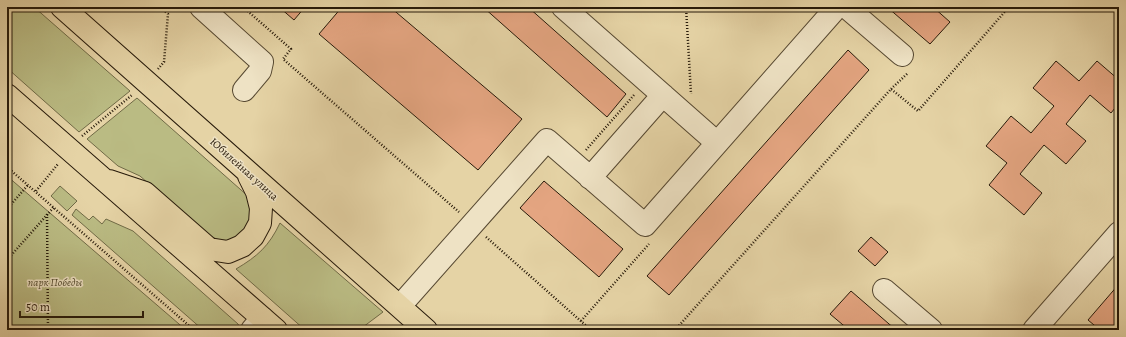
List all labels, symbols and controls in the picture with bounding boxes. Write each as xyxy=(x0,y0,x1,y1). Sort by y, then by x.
street label: Юбилейная улица xyxy=(207,134,282,204)
park label: парк Победы xyxy=(28,275,82,290)
scale bar xyxy=(20,293,143,319)
text: 50 m xyxy=(26,299,50,315)

